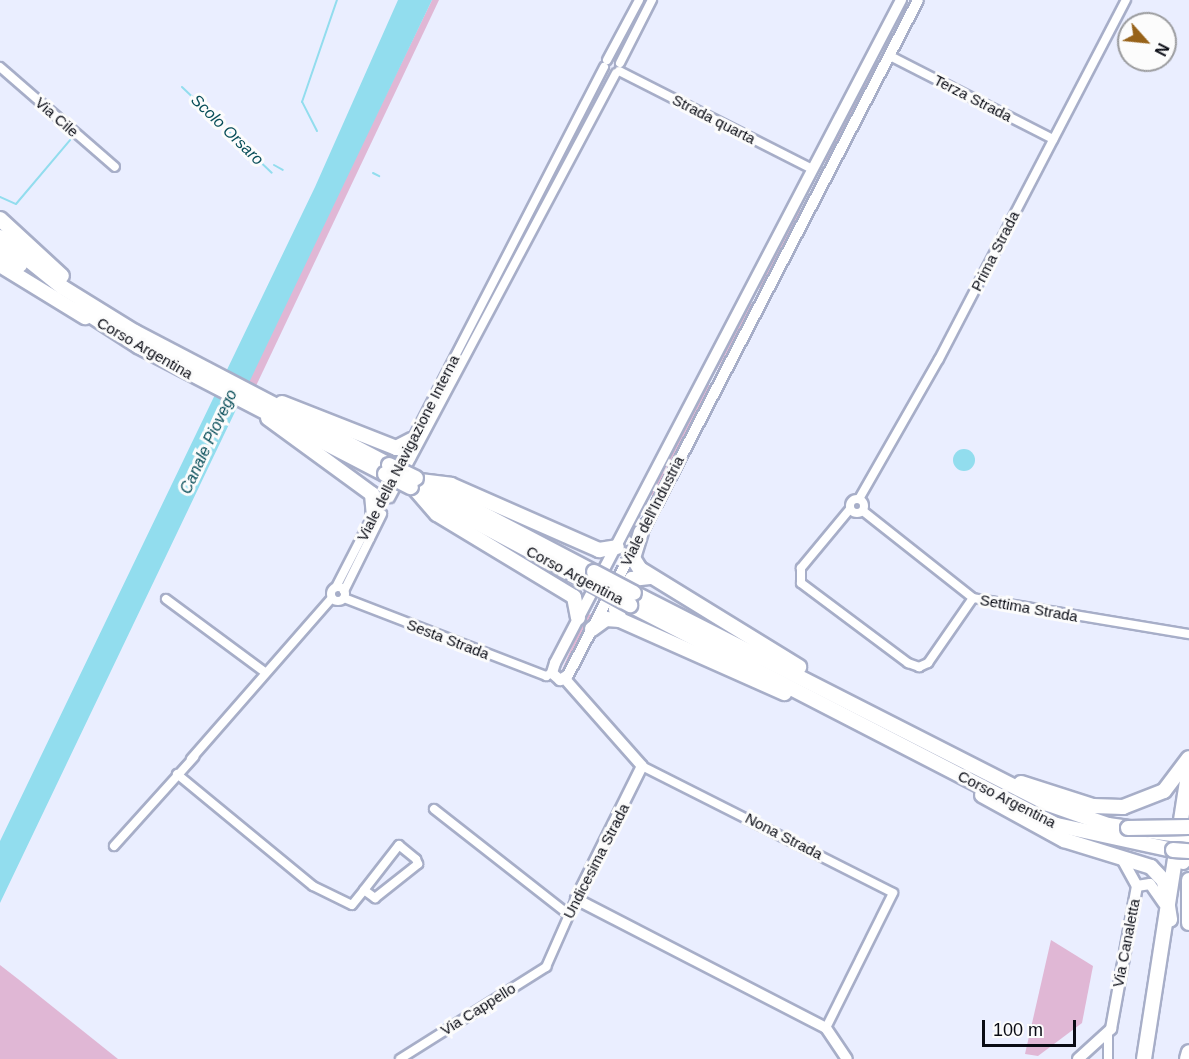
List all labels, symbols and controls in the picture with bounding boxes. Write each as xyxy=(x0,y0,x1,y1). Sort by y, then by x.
north arrow xyxy=(1117,12,1177,72)
text: N xyxy=(1152,40,1172,59)
street label: Terza Strada xyxy=(931,71,1015,125)
street label: Strada quarta xyxy=(669,90,759,148)
water label: Scolo Orsaro xyxy=(187,91,267,169)
street label: Via Cile xyxy=(32,93,82,141)
street label: Prima Strada xyxy=(967,208,1023,294)
street label: Corso Argentina xyxy=(94,313,196,383)
street label: Viale della Navigazione Interna xyxy=(353,352,463,544)
water label: Canale Piovego xyxy=(176,387,242,497)
street label: Viale dell'Industria xyxy=(617,453,687,569)
street label: Corso Argentina xyxy=(523,542,627,608)
street label: Settima Strada xyxy=(979,591,1079,625)
street label: Sesta Strada xyxy=(404,615,492,663)
street label: Corso Argentina xyxy=(955,766,1059,832)
street label: Undicesima Strada xyxy=(559,800,633,922)
street label: Nona Strada xyxy=(742,809,826,863)
street label: Via Canaletta xyxy=(1109,897,1143,989)
street label: Via Cappello xyxy=(437,979,519,1039)
scale bar xyxy=(985,1008,1080,1046)
text: 100 m xyxy=(993,1020,1043,1040)

